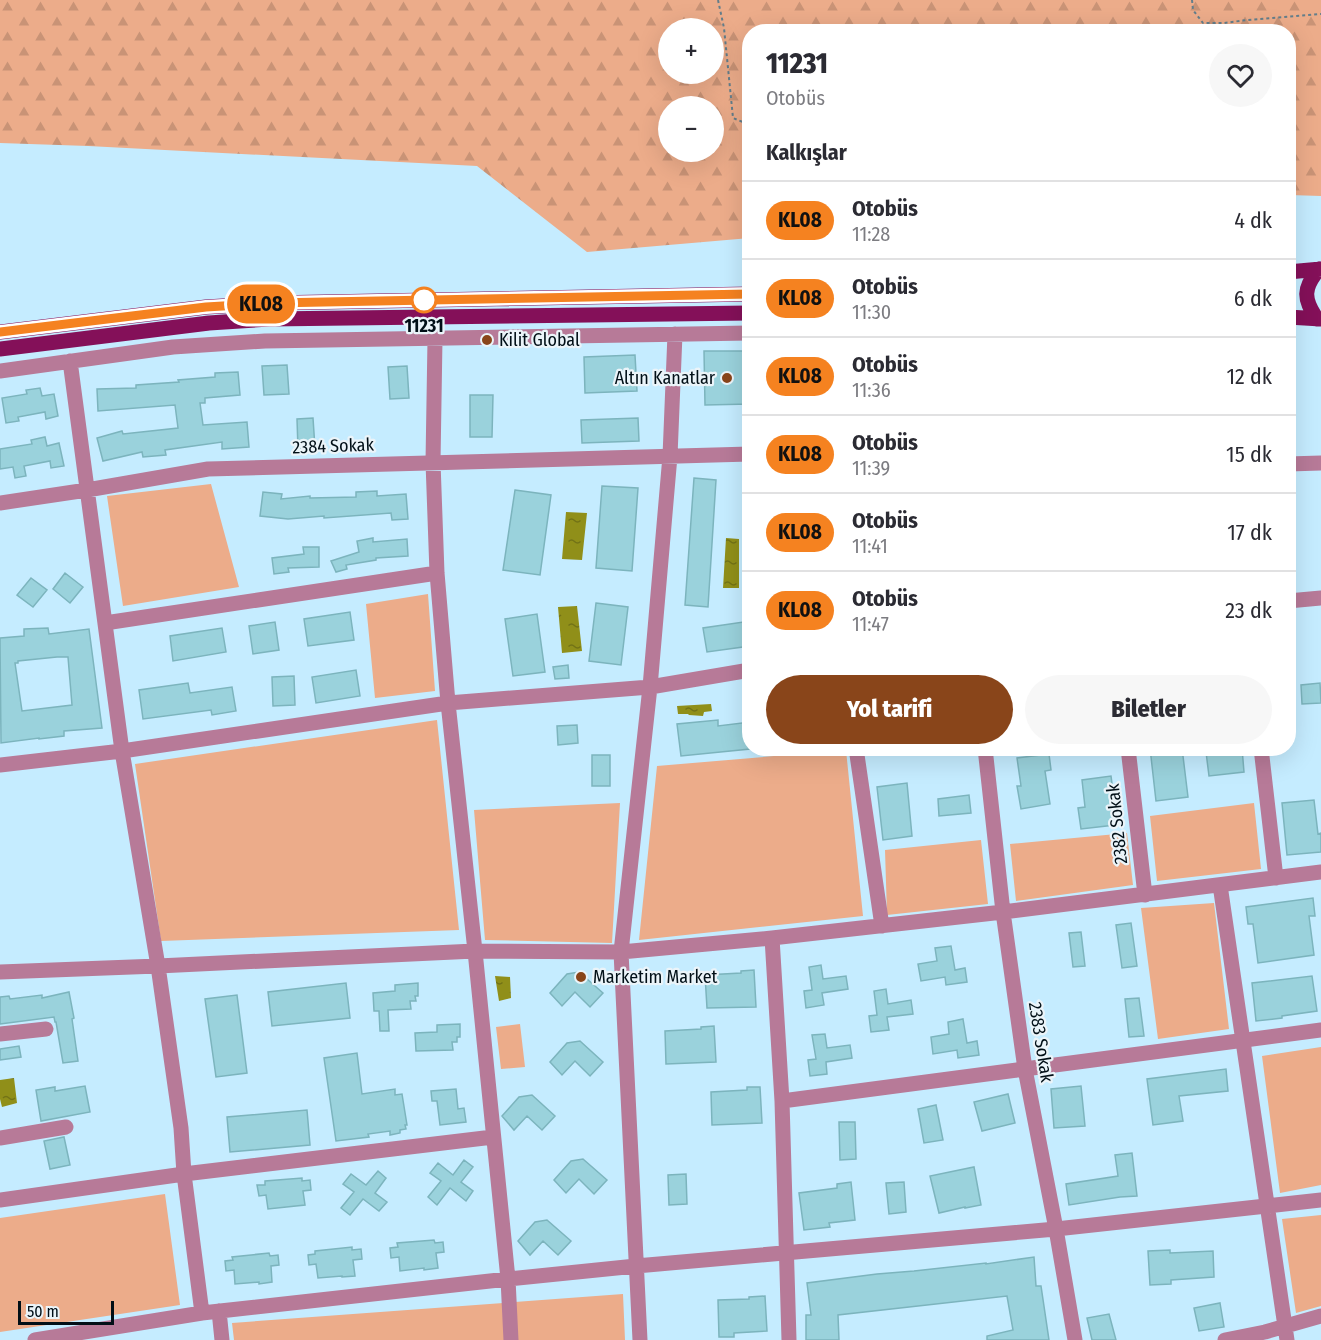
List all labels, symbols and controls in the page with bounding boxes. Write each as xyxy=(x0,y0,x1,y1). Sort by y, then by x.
map controls xyxy=(658,18,724,162)
button: + xyxy=(658,18,724,84)
button: heart xyxy=(1209,44,1272,107)
text: 11231 xyxy=(766,47,828,80)
text: Otobüs xyxy=(766,86,825,110)
button: − xyxy=(658,96,724,162)
text: Kalkışlar xyxy=(766,139,847,166)
text: Otobüs xyxy=(852,195,918,222)
text: KL08 xyxy=(778,207,822,233)
text: 4 dk xyxy=(1234,207,1272,234)
text: 11:28 xyxy=(852,222,890,246)
text: Otobüs xyxy=(852,273,918,300)
line badge: KL08 xyxy=(219,284,303,324)
text: KL08 xyxy=(778,285,822,311)
text: 6 dk xyxy=(1234,285,1272,312)
marker: 11231 xyxy=(411,287,437,313)
text: KL08 xyxy=(239,291,283,317)
text: 11:30 xyxy=(852,300,891,324)
place label: 11231 xyxy=(404,315,444,337)
place label: Kilit Global xyxy=(499,329,580,351)
marker: Kilit Global xyxy=(480,333,494,347)
text: Otobüs xyxy=(852,351,918,378)
text: KL08 xyxy=(778,363,822,389)
text: 12 dk xyxy=(1227,363,1272,390)
place label: Altın Kanatlar xyxy=(615,367,716,389)
marker: Altın Kanatlar xyxy=(720,371,734,385)
text: 11:36 xyxy=(852,378,891,402)
text: Otobüs xyxy=(852,429,918,456)
street label: 2384 Sokak xyxy=(292,434,375,458)
text: KL08 xyxy=(778,441,822,467)
text: 15 dk xyxy=(1226,441,1272,468)
text: 11:39 xyxy=(852,456,890,480)
text: Otobüs xyxy=(852,507,918,534)
text: KL08 xyxy=(778,519,822,545)
text: 17 dk xyxy=(1227,519,1272,546)
text: 11:41 xyxy=(852,534,888,558)
text: Otobüs xyxy=(852,585,918,612)
text: KL08 xyxy=(778,597,822,623)
text: 23 dk xyxy=(1225,597,1272,624)
text: 11:47 xyxy=(852,612,889,636)
button: Yol tarifi xyxy=(766,675,1013,744)
button: Biletler xyxy=(1025,675,1272,744)
street label: 2382 Sokak xyxy=(1102,782,1132,865)
place label: Marketim Market xyxy=(593,966,718,988)
marker: Marketim Market xyxy=(574,970,588,984)
street label: 2383 Sokak xyxy=(1024,1000,1058,1084)
scale bar xyxy=(18,1298,114,1326)
text: 50 m xyxy=(27,1302,59,1321)

